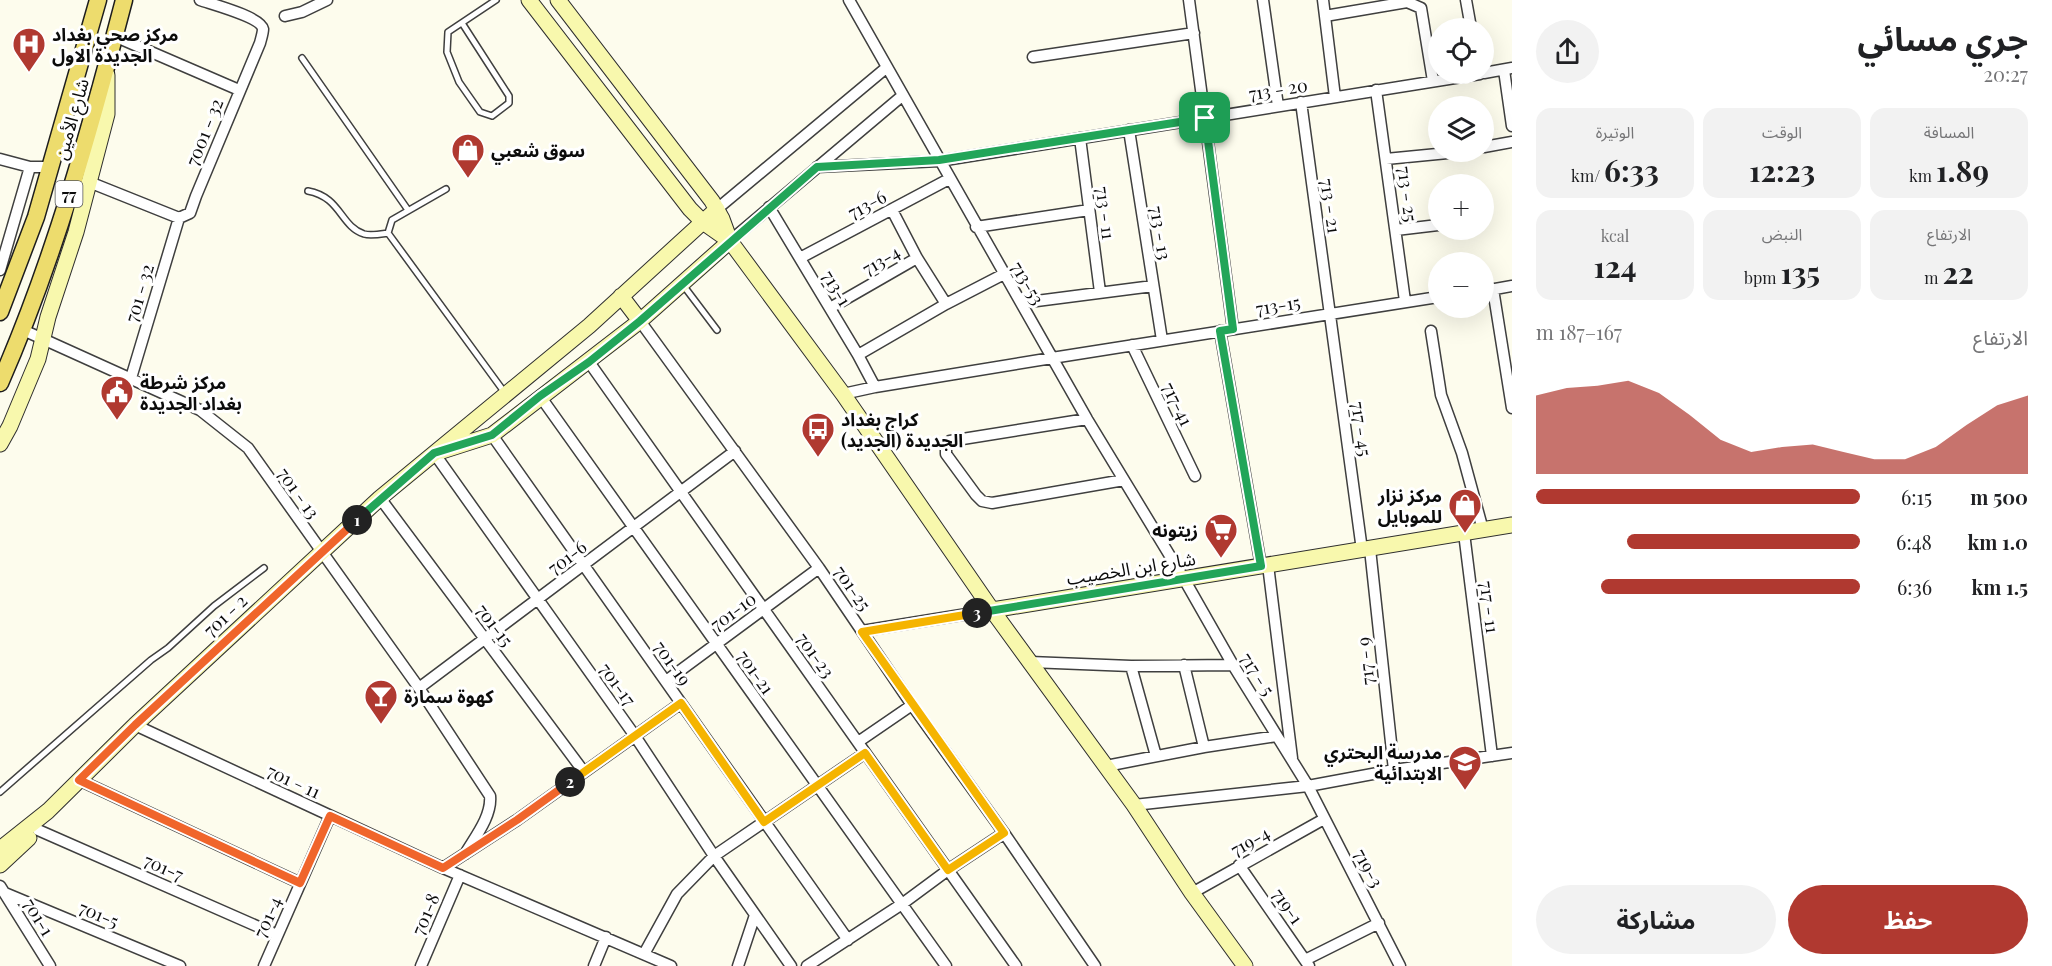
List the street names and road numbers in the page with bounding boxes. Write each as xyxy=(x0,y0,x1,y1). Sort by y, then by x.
street label: 713 - 20 xyxy=(1247,73,1309,105)
street label: شارع الأمين xyxy=(48,75,97,163)
street label: 7001 - 32 xyxy=(180,95,228,169)
street label: 713 - 25 xyxy=(1393,165,1423,223)
street label: 713 - 21 xyxy=(1315,177,1347,235)
road number: 77 xyxy=(56,181,82,207)
street label: 713-6 xyxy=(844,184,890,224)
street label: 713 - 11 xyxy=(1091,185,1121,241)
street label: 713 - 13 xyxy=(1145,204,1177,262)
street label: 713-4 xyxy=(858,240,904,280)
street label: 713-53 xyxy=(1006,257,1050,309)
street label: 701 - 32 xyxy=(119,261,159,325)
street label: 713-1 xyxy=(817,266,857,311)
street label: 713-15 xyxy=(1254,290,1302,320)
street label: 717-41 xyxy=(1157,378,1199,430)
street label: 717 - 45 xyxy=(1346,400,1378,458)
street label: 701 - 13 xyxy=(273,463,325,523)
street label: 701-6 xyxy=(543,535,591,579)
street label: شارع ابن الخصيب xyxy=(1065,546,1198,593)
street label: 701-25 xyxy=(829,561,877,615)
street label: 717 - 11 xyxy=(1475,580,1505,635)
street label: 701-10 xyxy=(705,586,761,636)
street label: 701 - 2 xyxy=(198,589,252,641)
street label: 701-15 xyxy=(471,599,519,651)
street label: 701-23 xyxy=(792,628,840,682)
street label: 701-19 xyxy=(649,636,697,690)
street label: 717 - 9 xyxy=(1351,636,1379,686)
street label: 701-21 xyxy=(732,645,780,699)
street label: 717 - 5 xyxy=(1236,648,1280,700)
street label: 701-17 xyxy=(594,658,642,711)
street label: 701 - 11 xyxy=(264,758,325,804)
street label: 719-4 xyxy=(1226,821,1274,861)
street label: 719-3 xyxy=(1349,845,1389,891)
street label: 701-7 xyxy=(140,848,188,887)
street label: 719-1 xyxy=(1267,883,1309,929)
street label: 701-8 xyxy=(406,890,444,938)
street label: 701-4 xyxy=(247,893,287,941)
street label: 701-1 xyxy=(18,894,60,941)
street label: 701-5 xyxy=(75,895,123,933)

